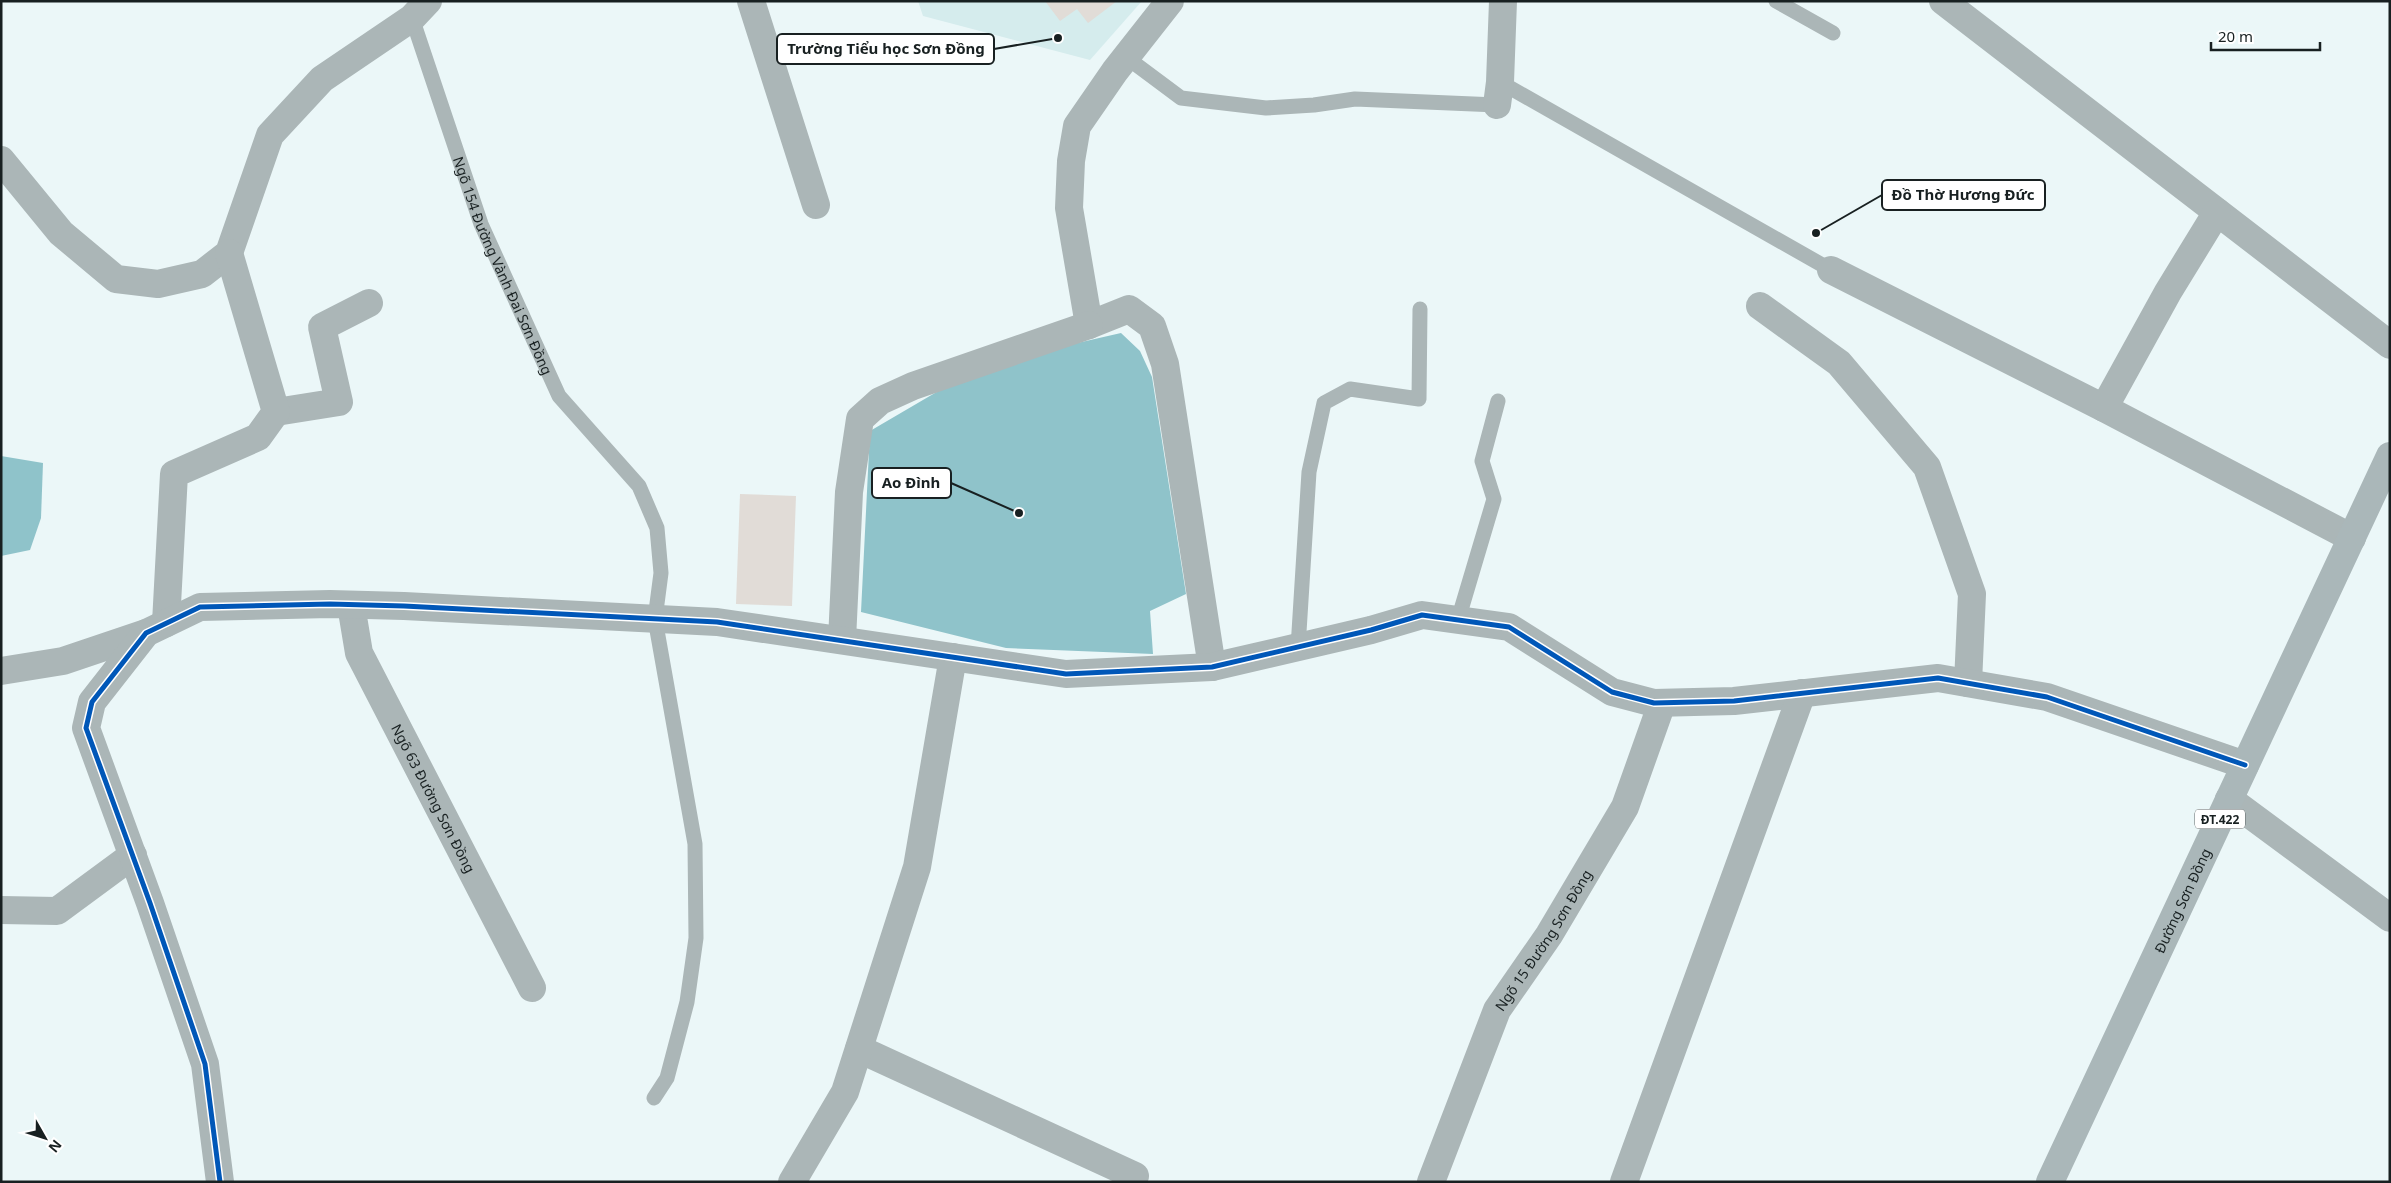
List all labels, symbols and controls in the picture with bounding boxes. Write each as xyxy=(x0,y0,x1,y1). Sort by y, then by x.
scale bar xyxy=(2211,20,2320,52)
text: 20 m xyxy=(2218,26,2253,46)
callout: Trường Tiểu học Sơn Đồng xyxy=(777,34,994,64)
text: Trường Tiểu học Sơn Đồng xyxy=(787,38,985,58)
street label: Ngõ 154 Đường Vành Đai Sơn Đồng xyxy=(449,154,558,378)
callout: Đồ Thờ Hương Đức xyxy=(1882,180,2045,210)
text: Đồ Thờ Hương Đức xyxy=(1891,184,2035,204)
callout: Ao Đình xyxy=(872,468,951,498)
text: Ao Đình xyxy=(882,472,940,492)
street label: Ngõ 63 Đường Sơn Đồng xyxy=(388,721,480,876)
road number: ĐT.422 xyxy=(2195,810,2245,829)
street label: Đường Sơn Đồng xyxy=(2149,845,2215,956)
street label: Ngõ 15 Đường Sơn Đồng xyxy=(1490,866,1595,1014)
north arrow xyxy=(20,1113,70,1163)
text: N xyxy=(45,1136,66,1157)

